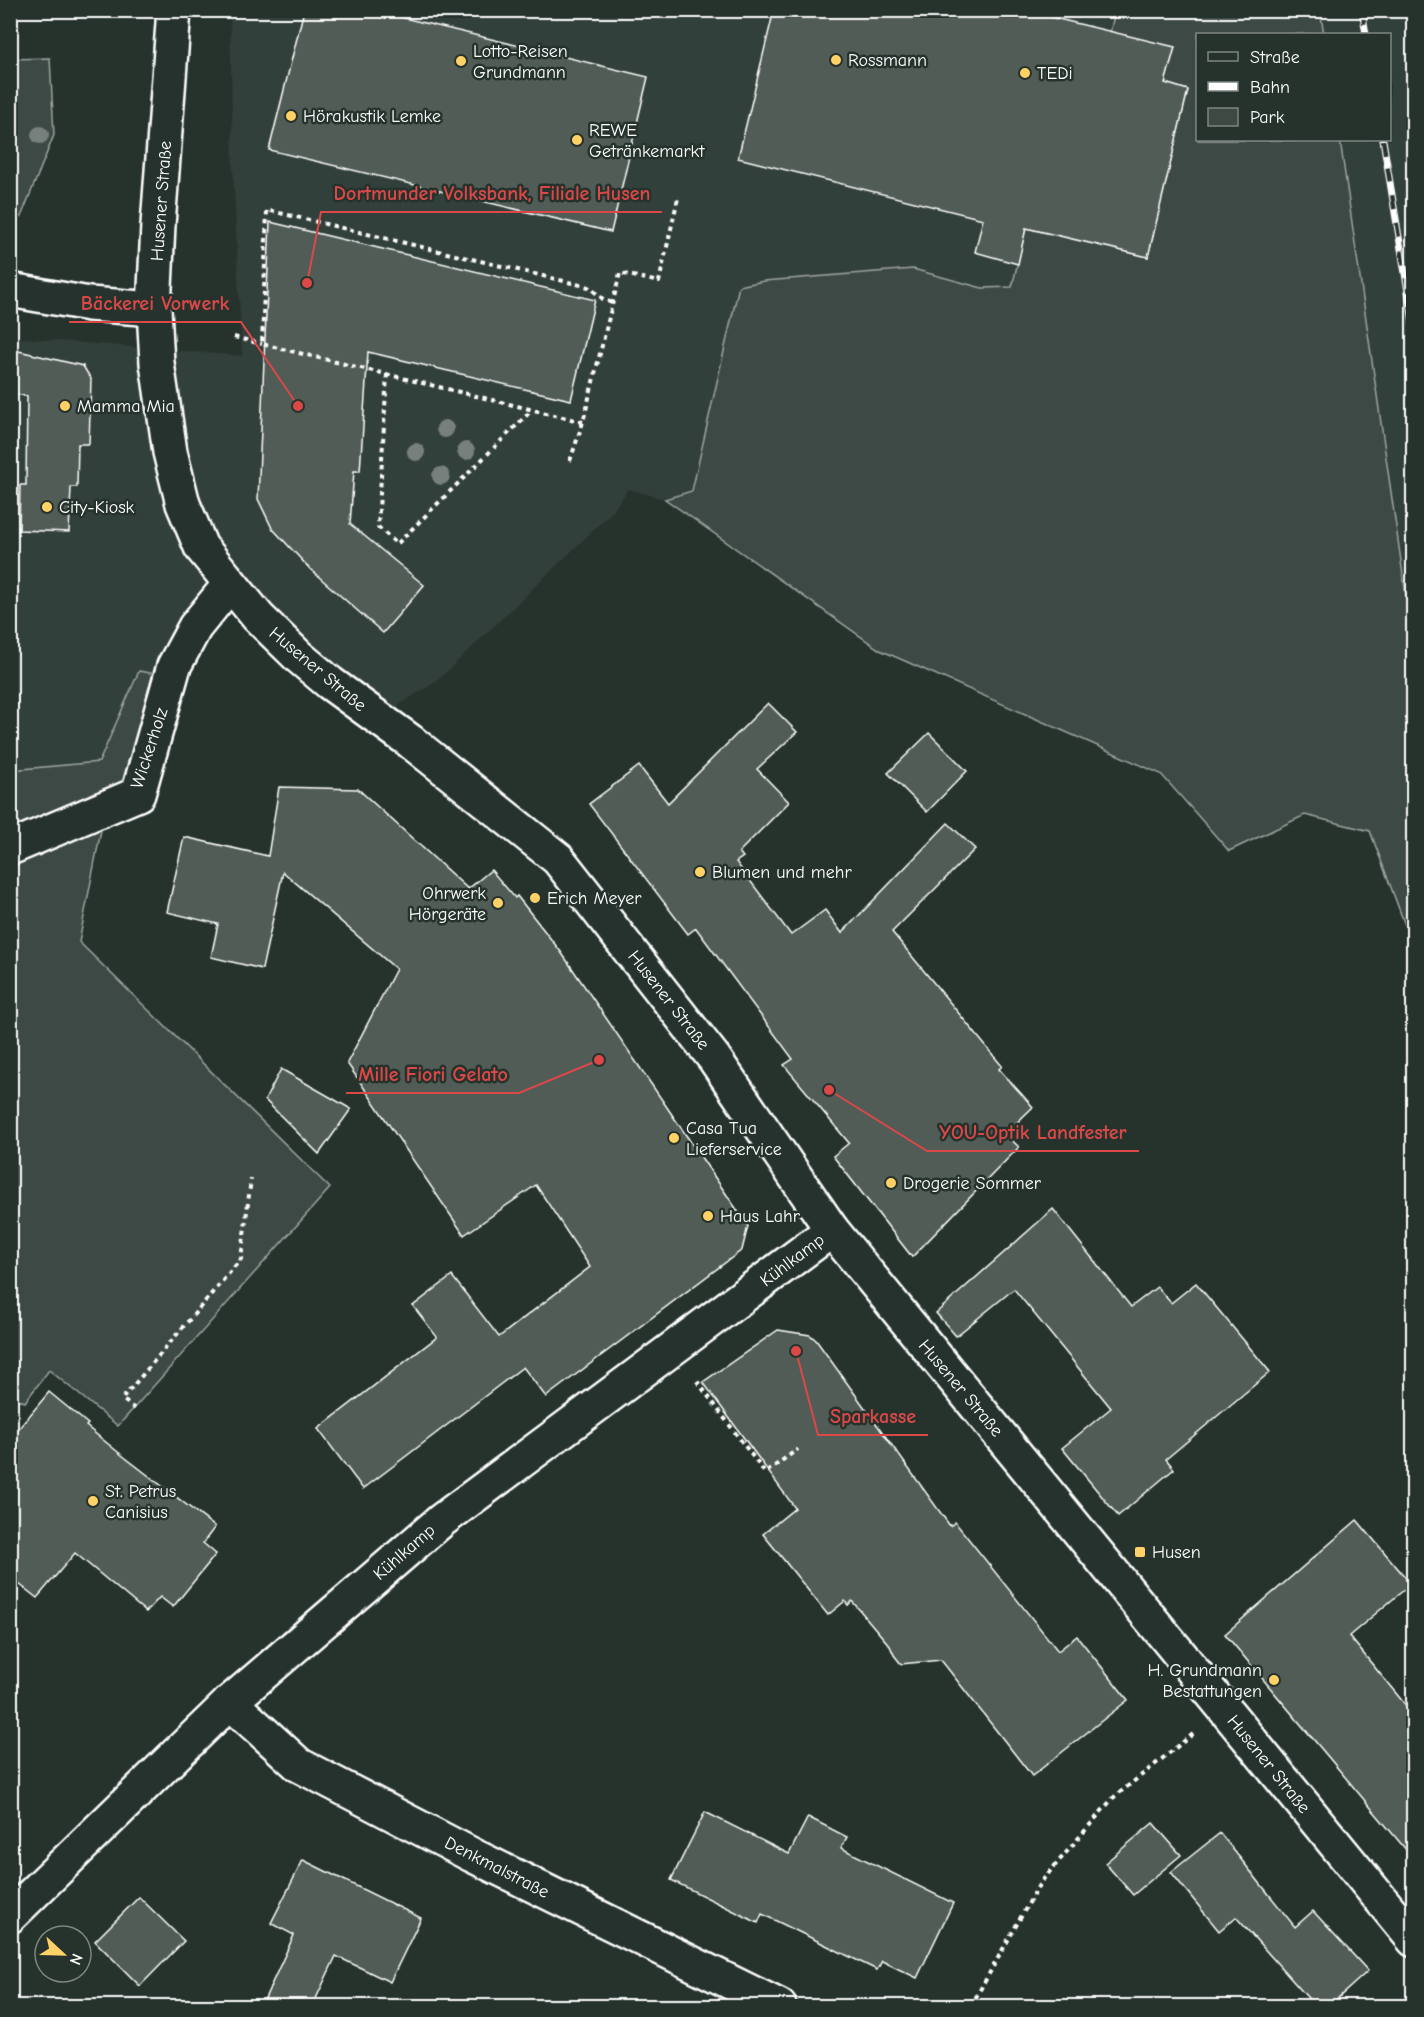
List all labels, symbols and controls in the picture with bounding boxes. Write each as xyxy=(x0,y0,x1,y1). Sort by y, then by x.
legend xyxy=(1196,33,1391,141)
place label: Lotto-Reisen Grundmann xyxy=(473,41,568,83)
text: Straße xyxy=(1250,47,1300,68)
place label: Rossmann xyxy=(848,50,927,71)
marker: Rossmann xyxy=(829,53,843,67)
marker: Lotto-Reisen Grundmann xyxy=(454,54,468,68)
place label: TEDi xyxy=(1037,63,1073,84)
marker: TEDi xyxy=(1018,66,1032,80)
text: Bahn xyxy=(1250,77,1290,98)
place label: Hörakustik Lemke xyxy=(303,106,441,127)
text: Park xyxy=(1250,107,1285,128)
marker: Hörakustik Lemke xyxy=(284,109,298,123)
place label: REWE Getränkemarkt xyxy=(589,120,705,162)
marker: REWE Getränkemarkt xyxy=(570,133,584,147)
street label: Husener Straße xyxy=(147,140,176,262)
callout: Dortmunder Volksbank, Filiale Husen xyxy=(321,174,662,212)
text: Dortmunder Volksbank, Filiale Husen xyxy=(334,182,650,205)
callout: Bäckerei Vorwerk xyxy=(69,284,241,322)
text: Bäckerei Vorwerk xyxy=(81,292,229,315)
place label: Mamma Mia xyxy=(77,396,175,417)
marker: Mamma Mia xyxy=(58,399,72,413)
place label: City-Kiosk xyxy=(59,497,135,518)
marker: City-Kiosk xyxy=(40,500,54,514)
street label: Husener Straße xyxy=(265,623,371,716)
street label: Wickerholz xyxy=(127,705,172,791)
place label: Blumen und mehr xyxy=(712,862,852,883)
marker: Blumen und mehr xyxy=(693,865,707,879)
place label: Ohrwerk Hörgeräte xyxy=(409,883,486,925)
place label: Erich Meyer xyxy=(547,888,642,909)
marker: Erich Meyer xyxy=(528,891,542,905)
marker: Ohrwerk Hörgeräte xyxy=(491,896,505,910)
street label: Husener Straße xyxy=(623,946,714,1054)
callout: Mille Fiori Gelato xyxy=(346,1055,519,1093)
text: Mille Fiori Gelato xyxy=(358,1063,508,1086)
callout: YOU-Optik Landfester xyxy=(927,1113,1139,1151)
place label: Casa Tua Lieferservice xyxy=(686,1118,782,1160)
text: YOU-Optik Landfester xyxy=(939,1121,1127,1144)
marker: Casa Tua Lieferservice xyxy=(667,1131,681,1145)
place label: Drogerie Sommer xyxy=(903,1173,1042,1194)
marker: Drogerie Sommer xyxy=(884,1176,898,1190)
place label: Haus Lahr xyxy=(720,1206,801,1227)
marker: Haus Lahr xyxy=(701,1209,715,1223)
street label: Kühlkamp xyxy=(756,1229,829,1291)
street label: Husener Straße xyxy=(914,1335,1007,1441)
callout: Sparkasse xyxy=(818,1397,928,1435)
text: Sparkasse xyxy=(830,1405,916,1428)
place label: St. Petrus Canisius xyxy=(105,1481,176,1523)
marker: St. Petrus Canisius xyxy=(86,1494,100,1508)
street label: Kühlkamp xyxy=(369,1520,439,1585)
place label: Husen xyxy=(1152,1542,1201,1563)
marker: Husen xyxy=(1133,1545,1147,1559)
place label: H. Grundmann Bestattungen xyxy=(1147,1660,1262,1702)
marker: H. Grundmann Bestattungen xyxy=(1267,1673,1281,1687)
street label: Husener Straße xyxy=(1223,1711,1315,1818)
street label: Denkmalstraße xyxy=(441,1832,552,1903)
north arrow xyxy=(33,1924,93,1984)
text: N xyxy=(66,1951,86,1967)

